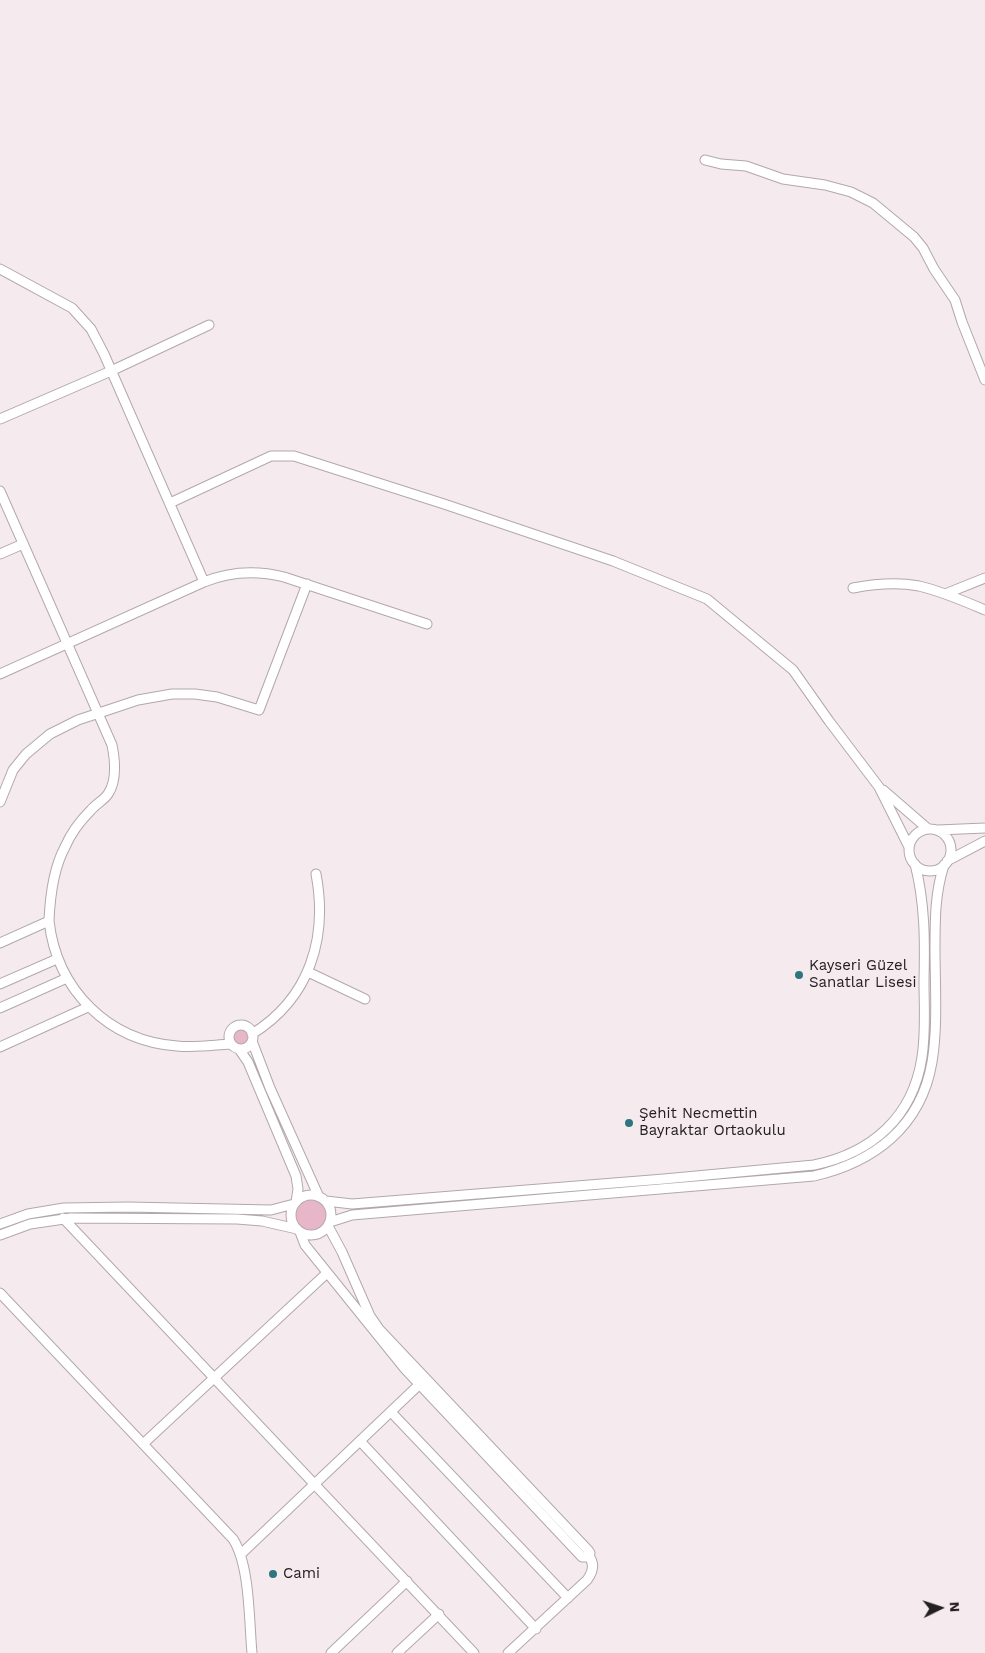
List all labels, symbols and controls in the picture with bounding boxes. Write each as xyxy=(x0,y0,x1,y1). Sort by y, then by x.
place label: Kayseri Güzel Sanatlar Lisesi xyxy=(809,957,916,992)
marker: Kayseri Güzel Sanatlar Lisesi xyxy=(793,969,805,981)
place label: Şehit Necmettin Bayraktar Ortaokulu xyxy=(639,1105,786,1140)
marker: Şehit Necmettin Bayraktar Ortaokulu xyxy=(623,1117,635,1129)
place label: Cami xyxy=(283,1565,320,1583)
marker: Cami xyxy=(267,1568,279,1580)
north arrow xyxy=(915,1583,965,1633)
text: N xyxy=(947,1601,963,1613)

